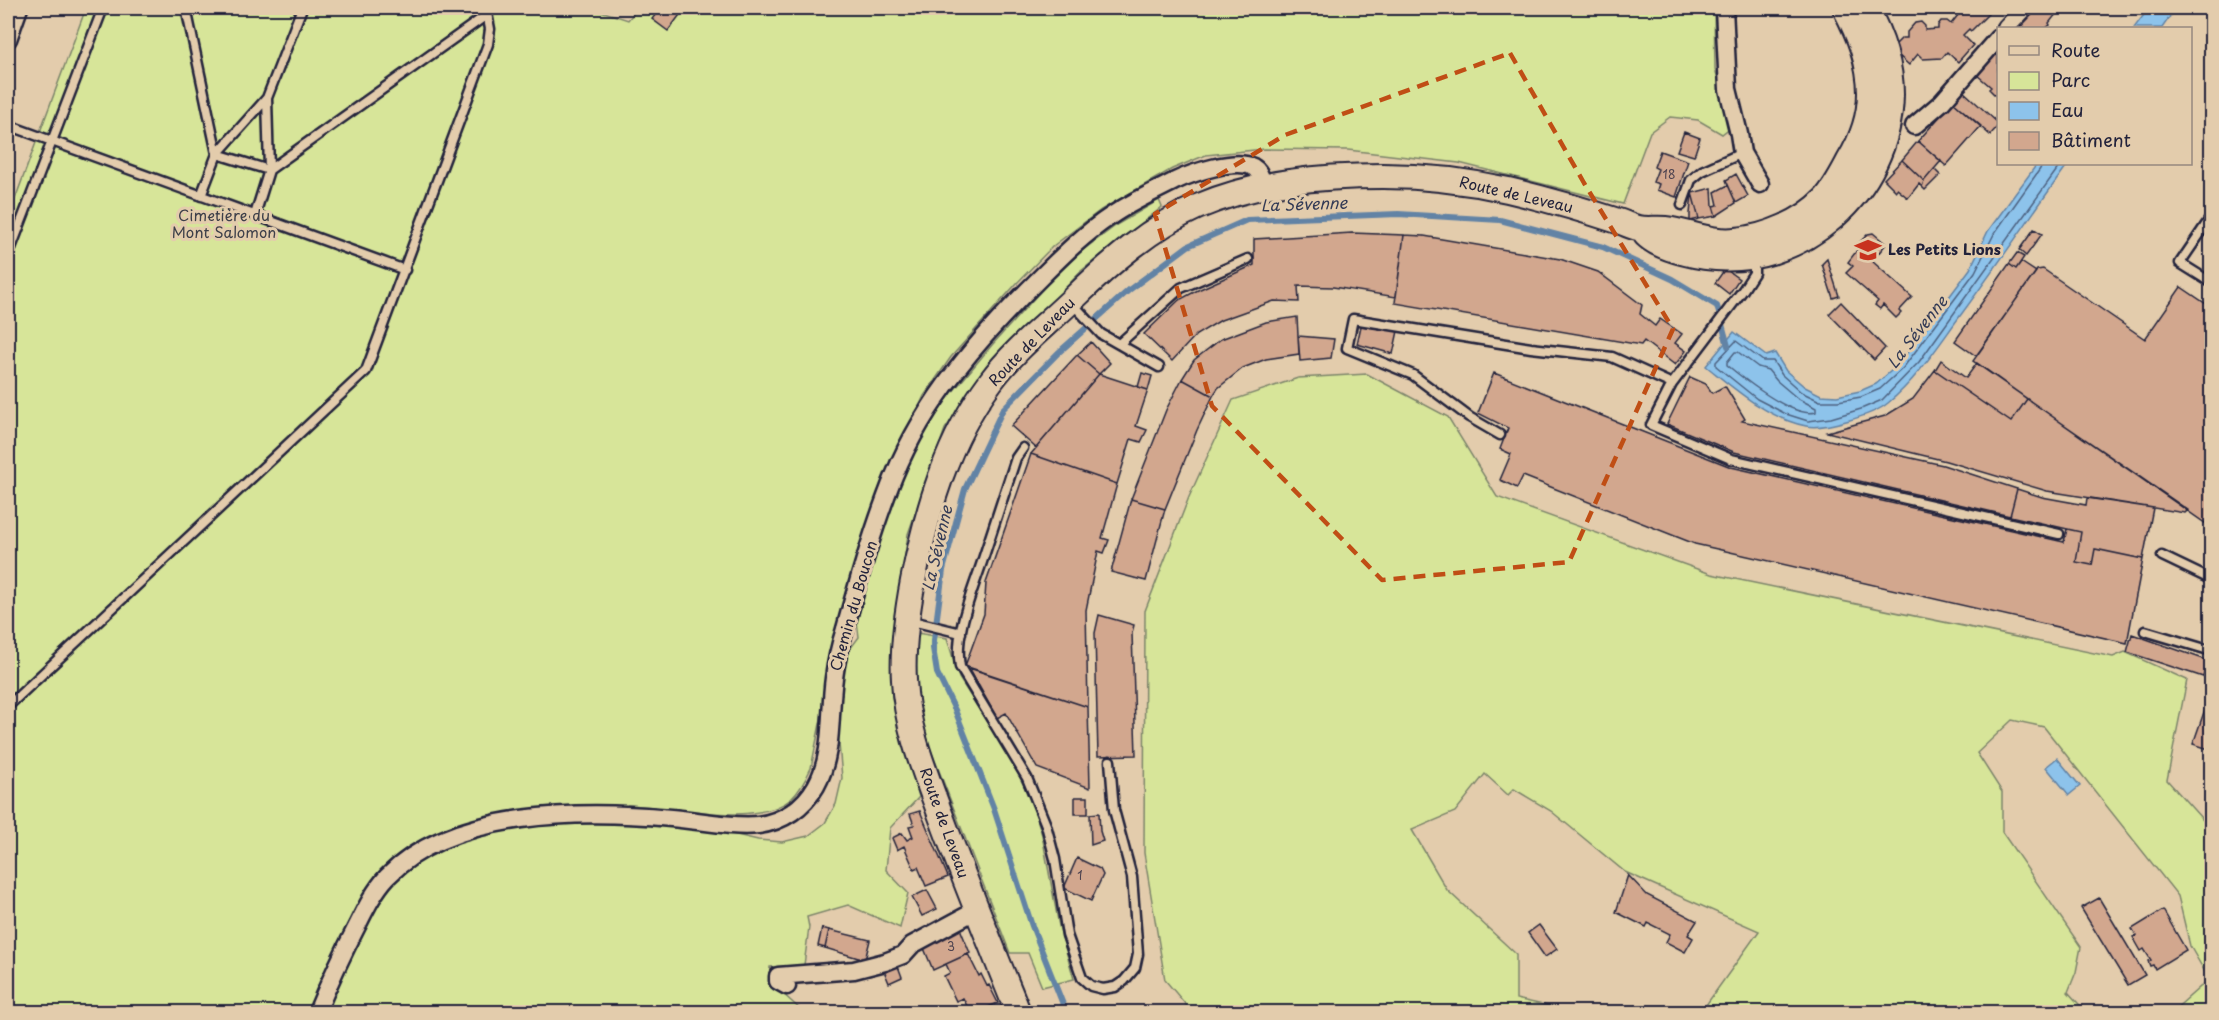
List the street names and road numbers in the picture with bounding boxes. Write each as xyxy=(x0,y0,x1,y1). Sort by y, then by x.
street label: Route de Leveau xyxy=(1457,169,1576,218)
street label: Route de Leveau xyxy=(982,291,1080,391)
street label: Chemin du Boucon xyxy=(823,538,882,673)
street label: Route de Leveau xyxy=(915,764,976,881)

